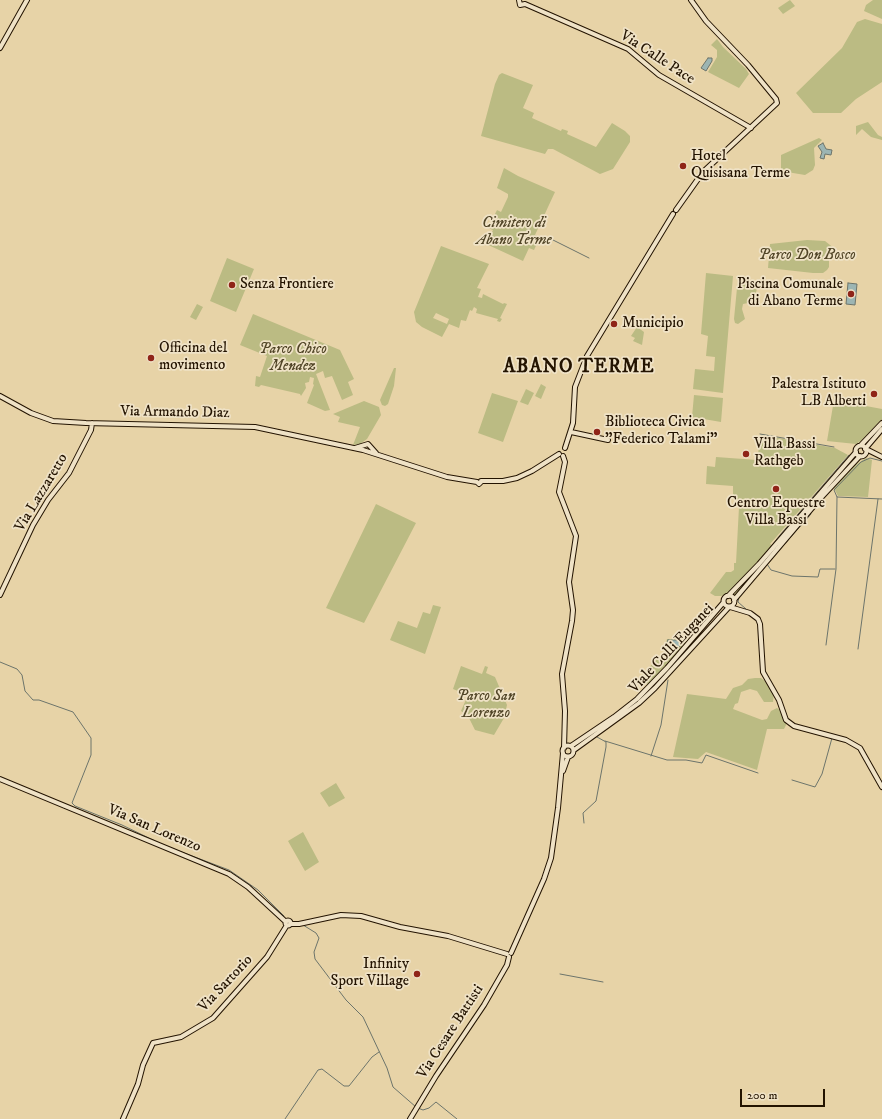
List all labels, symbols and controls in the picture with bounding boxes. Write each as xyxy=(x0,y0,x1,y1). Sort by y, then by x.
street label: Via Calle Pace xyxy=(616,27,698,89)
place label: Hotel Quisisana Terme xyxy=(691,148,790,183)
marker: Hotel Quisisana Terme xyxy=(678,161,688,171)
park label: Cimitero di Abano Terme xyxy=(476,215,552,250)
park label: Parco Don Bosco xyxy=(758,247,856,265)
place label: Senza Frontiere xyxy=(240,276,334,294)
place label: Piscina Comunale di Abano Terme xyxy=(737,276,843,311)
marker: Senza Frontiere xyxy=(227,280,237,290)
marker: Piscina Comunale di Abano Terme xyxy=(846,289,856,299)
place label: Municipio xyxy=(622,315,683,333)
marker: Municipio xyxy=(609,319,619,329)
place label: Officina del movimento xyxy=(159,340,227,375)
park label: Parco Chico Mendez xyxy=(259,341,327,376)
marker: Officina del movimento xyxy=(146,353,156,363)
district label: ABANO TERME xyxy=(503,357,655,379)
place label: Palestra Istituto LB Alberti xyxy=(771,376,866,411)
marker: Palestra Istituto LB Alberti xyxy=(869,389,879,399)
street label: Via Armando Diaz xyxy=(120,403,230,423)
place label: Biblioteca Civica "Federico Talami" xyxy=(605,414,717,449)
marker: Biblioteca Civica "Federico Talami" xyxy=(592,427,602,437)
place label: Villa Bassi Rathgeb xyxy=(754,436,816,471)
marker: Villa Bassi Rathgeb xyxy=(741,449,751,459)
street label: Via Lazzaretto xyxy=(12,451,72,535)
marker: Centro Equestre Villa Bassi xyxy=(771,484,781,494)
place label: Centro Equestre Villa Bassi xyxy=(727,495,825,530)
street label: Viale Colli Euganei xyxy=(626,600,718,698)
park label: Parco San Lorenzo xyxy=(457,688,515,723)
street label: Via San Lorenzo xyxy=(105,801,203,857)
street label: Via Sartorio xyxy=(195,952,257,1016)
place label: Infinity Sport Village xyxy=(331,956,409,991)
marker: Infinity Sport Village xyxy=(412,969,422,979)
street label: Via Cesare Battisti xyxy=(414,982,488,1082)
scale bar xyxy=(742,1081,827,1107)
text: 200 m xyxy=(747,1088,777,1103)

